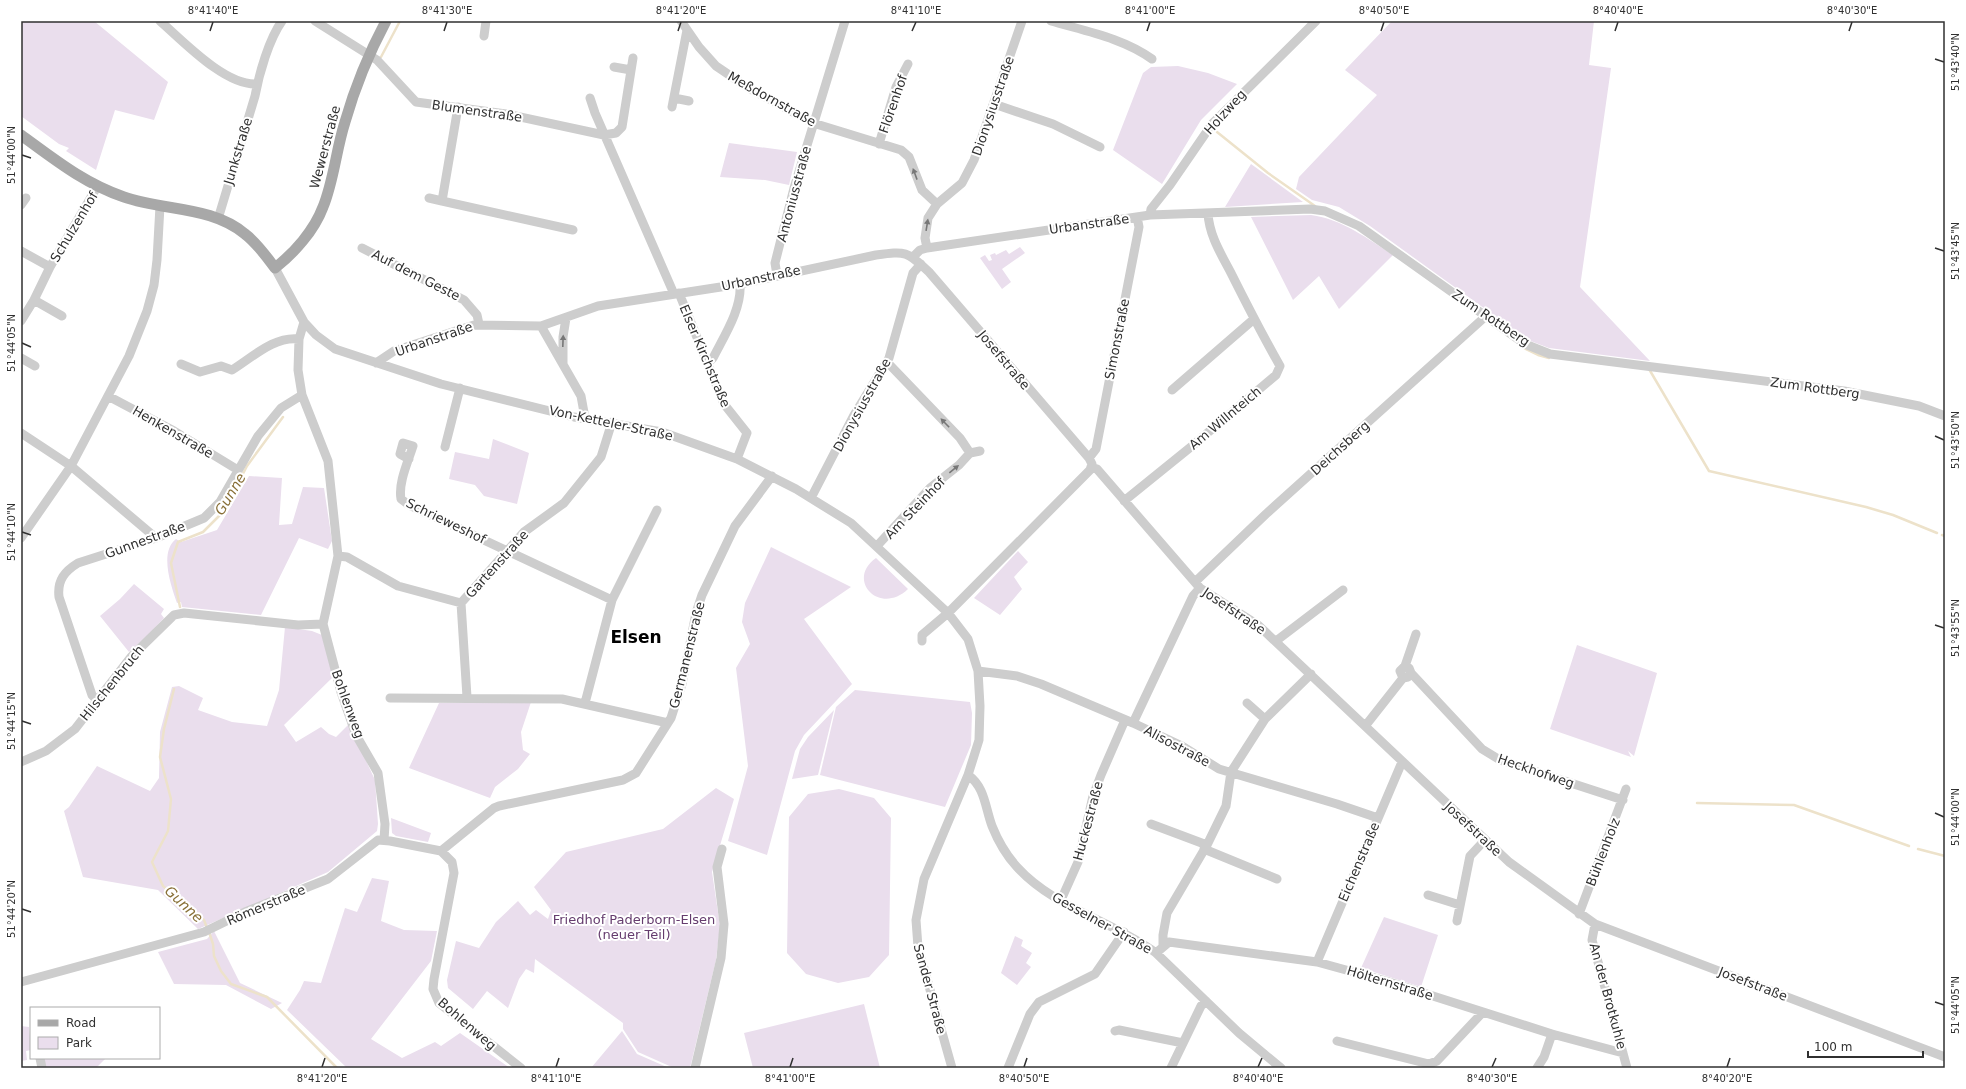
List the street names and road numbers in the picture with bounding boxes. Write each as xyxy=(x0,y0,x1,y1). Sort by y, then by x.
street label: Dionysiusstraße xyxy=(969,54,1017,158)
street label: Meßdornstraße xyxy=(725,69,819,129)
street label: Flörenhof xyxy=(876,72,910,135)
street label: Holzweg xyxy=(1201,87,1249,137)
street label: Blumenstraße xyxy=(431,97,523,125)
street label: Wewerstraße xyxy=(307,104,343,190)
street label: Junkstraße xyxy=(220,116,255,187)
street label: Antoniusstraße xyxy=(774,145,814,243)
street label: Schulzenhof xyxy=(47,189,101,265)
street label: Urbanstraße xyxy=(1048,211,1130,237)
street label: Auf dem Geste xyxy=(369,246,463,304)
street label: Urbanstraße xyxy=(720,262,802,294)
street label: Zum Rottberg xyxy=(1449,287,1533,349)
street label: Simonstraße xyxy=(1102,297,1132,381)
street label: Elser Kirchstraße xyxy=(677,302,733,410)
street label: Urbanstraße xyxy=(393,319,475,359)
street label: Josefstraße xyxy=(974,327,1033,393)
street label: Dionysiusstraße xyxy=(830,356,894,454)
street label: Zum Rottberg xyxy=(1769,374,1861,402)
street label: Am Willnteich xyxy=(1186,384,1264,452)
street label: Henkenstraße xyxy=(130,403,216,461)
street label: Von-Ketteler-Straße xyxy=(548,403,674,443)
street label: Deichsberg xyxy=(1308,418,1372,478)
street label: Am Steinhof xyxy=(882,474,948,542)
street label: Schrieweshof xyxy=(404,495,489,547)
street label: Gunnestraße xyxy=(103,519,187,561)
street label: Gartenstraße xyxy=(463,527,531,601)
street label: Josefstraße xyxy=(1199,584,1268,637)
street label: Germanenstraße xyxy=(666,600,708,710)
street label: Hilschenbruch xyxy=(77,642,147,724)
street label: Bohlenweg xyxy=(329,668,367,740)
street label: Alisostraße xyxy=(1142,722,1212,770)
street label: Heckhofweg xyxy=(1496,751,1576,791)
street label: Huckestraße xyxy=(1070,780,1106,862)
street label: Josefstraße xyxy=(1441,798,1505,859)
street label: Bühlenholz xyxy=(1583,816,1623,888)
street label: Eichenstraße xyxy=(1336,820,1382,904)
street label: Römerstraße xyxy=(225,882,307,928)
street label: Gesselner Straße xyxy=(1049,889,1155,957)
street label: An der Brotkuhle xyxy=(1587,941,1629,1051)
street label: Sander Straße xyxy=(911,942,949,1036)
street label: Hölternstraße xyxy=(1345,963,1435,1003)
street label: Josefstraße xyxy=(1716,964,1790,1004)
street label: Bohlenweg xyxy=(435,995,499,1053)

